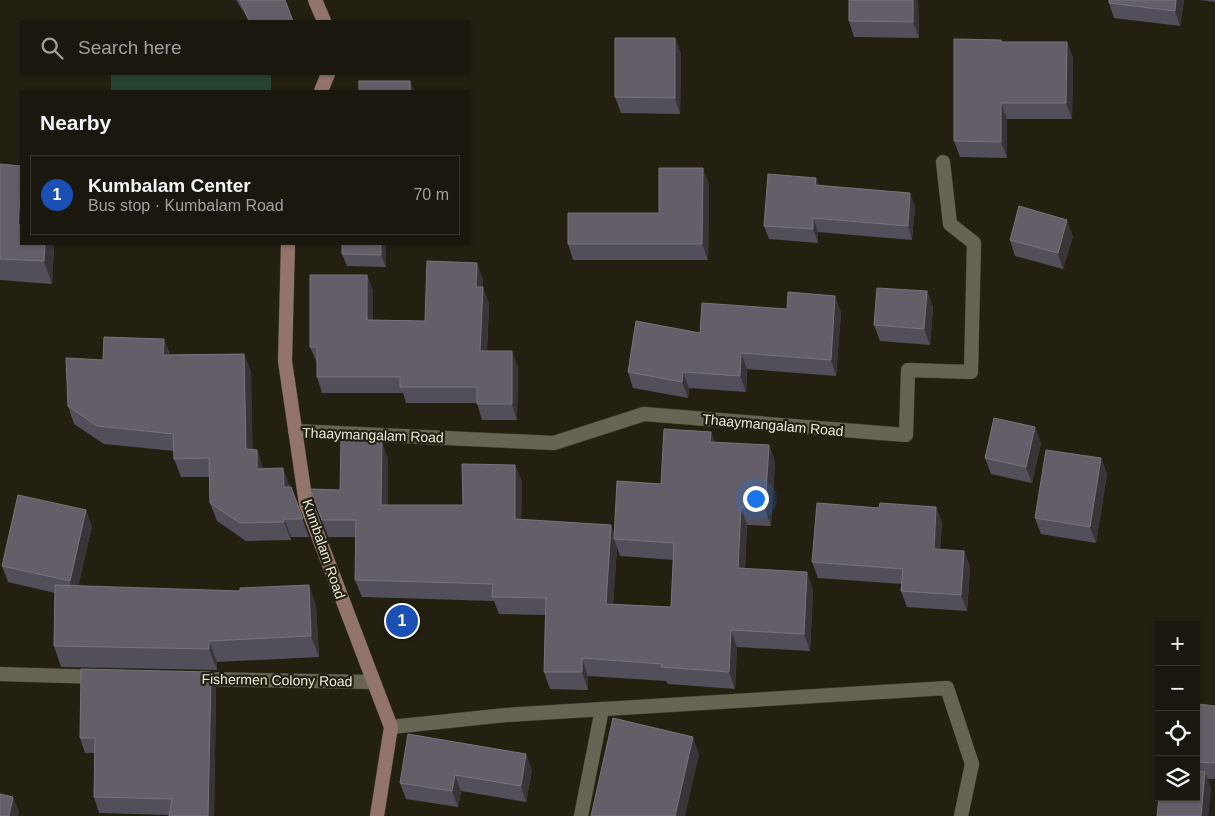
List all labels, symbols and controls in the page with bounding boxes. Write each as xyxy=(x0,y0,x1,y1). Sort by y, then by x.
search box xyxy=(20,20,470,75)
icon: search xyxy=(38,34,66,62)
text: Search here xyxy=(78,37,182,58)
text: Nearby xyxy=(40,111,111,134)
text: Kumbalam Center xyxy=(88,175,251,196)
text: 1 xyxy=(53,186,61,203)
text: 70 m xyxy=(413,186,449,203)
text: Bus stop · Kumbalam Road xyxy=(88,197,284,214)
street label: Thaaymangalam Road xyxy=(702,411,844,439)
street label: Thaaymangalam Road xyxy=(302,425,444,445)
your location xyxy=(743,486,769,512)
street label: Kumbalam Road xyxy=(299,497,349,601)
pin: 1 xyxy=(386,602,418,640)
map controls xyxy=(1155,621,1200,801)
button: + xyxy=(1155,621,1200,666)
button: − xyxy=(1155,666,1200,711)
street label: Fishermen Colony Road xyxy=(201,671,353,689)
button: locate xyxy=(1155,711,1200,756)
button: layers xyxy=(1155,756,1200,801)

